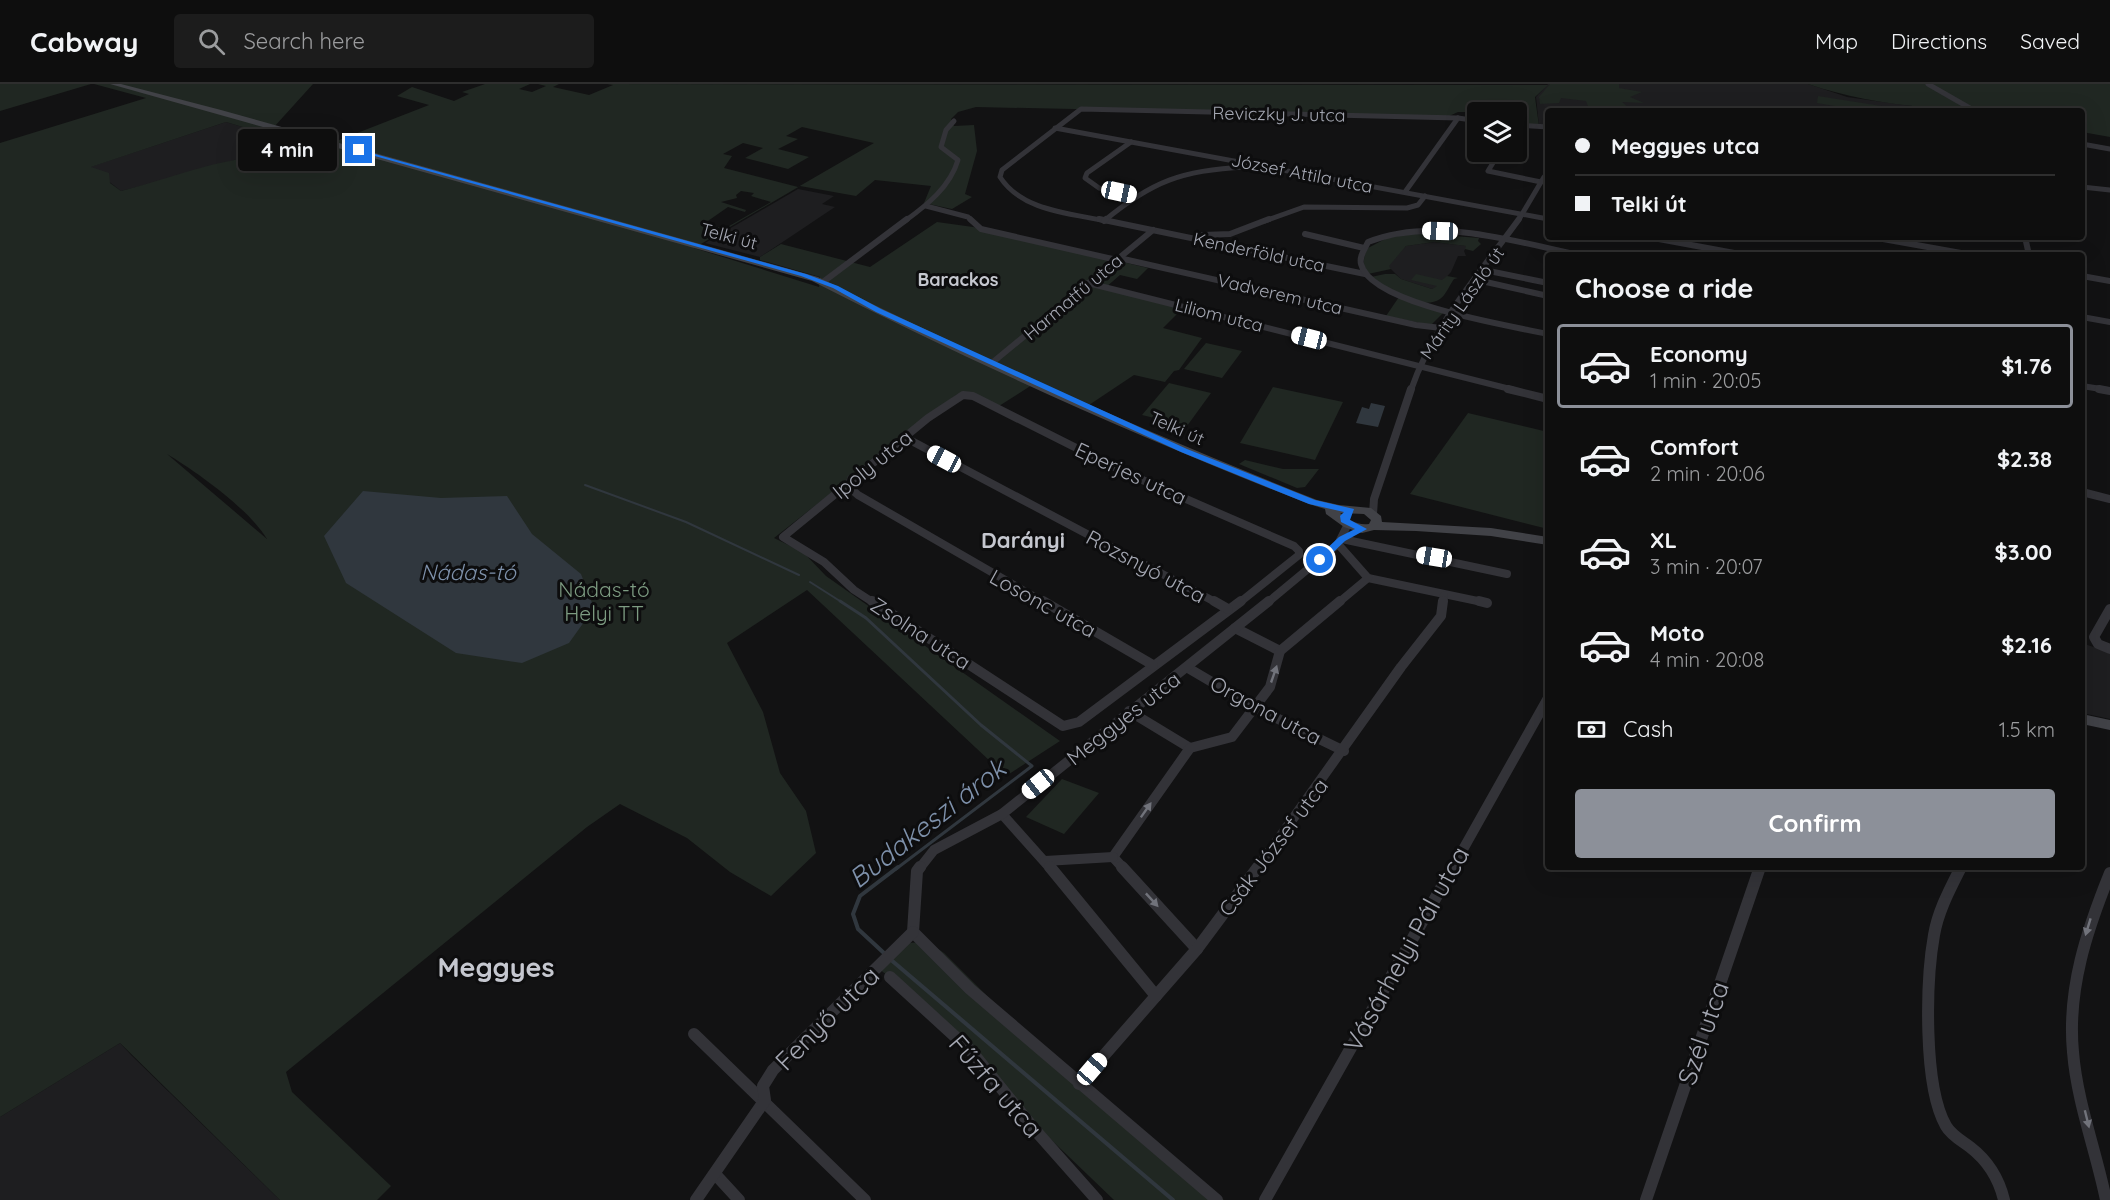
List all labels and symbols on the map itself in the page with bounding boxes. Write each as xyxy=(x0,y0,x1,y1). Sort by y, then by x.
street label: Reviczky J. utca xyxy=(1212,101,1346,127)
callout: 4 min xyxy=(239,129,338,171)
route end xyxy=(345,136,372,163)
street label: József Attila utca xyxy=(1229,148,1375,198)
car xyxy=(1100,179,1138,205)
street label: Telki út xyxy=(698,217,760,255)
car xyxy=(1422,221,1458,241)
street label: Kenderföld utca xyxy=(1191,227,1327,277)
street label: Márity László út xyxy=(1415,242,1509,364)
street label: Harmatfű utca xyxy=(1019,249,1127,345)
district label: Barackos xyxy=(917,268,999,291)
street label: Vadverem utca xyxy=(1215,268,1345,320)
street label: Liliom utca xyxy=(1173,293,1265,337)
car xyxy=(1289,325,1329,351)
street label: Telki út xyxy=(1146,406,1208,450)
street label: Ipoly utca xyxy=(827,424,917,504)
street label: Eperjes utca xyxy=(1071,436,1191,510)
car xyxy=(924,443,964,475)
street label: Rozsnyó utca xyxy=(1082,524,1210,608)
district label: Darányi xyxy=(981,526,1065,554)
car xyxy=(1415,545,1453,569)
route start xyxy=(1306,546,1333,573)
water label: Nádas-tó xyxy=(420,558,518,586)
street label: Losonc utca xyxy=(985,563,1101,643)
park label: Nádas-tó Helyi TT xyxy=(558,576,650,626)
street label: Zsolna utca xyxy=(866,591,976,675)
one-way arrow xyxy=(1270,665,1280,683)
street label: Meggyes utca xyxy=(1061,666,1185,770)
street label: Orgona utca xyxy=(1206,670,1326,750)
water label: Budakeszi árok xyxy=(842,749,1015,895)
car xyxy=(1018,766,1058,802)
street label: Csák József utca xyxy=(1213,773,1333,921)
one-way arrow xyxy=(1140,802,1152,818)
street label: Vásárhelyi Pál utca xyxy=(1336,840,1476,1058)
one-way arrow xyxy=(1145,893,1159,907)
one-way arrow xyxy=(2083,918,2092,936)
district label: Meggyes xyxy=(437,950,555,984)
street label: Fenyő utca xyxy=(768,959,886,1077)
street label: Szél utca xyxy=(1670,977,1736,1089)
street label: Fűzfa utca xyxy=(942,1027,1050,1145)
car xyxy=(1073,1050,1111,1088)
one-way arrow xyxy=(2082,1110,2092,1128)

